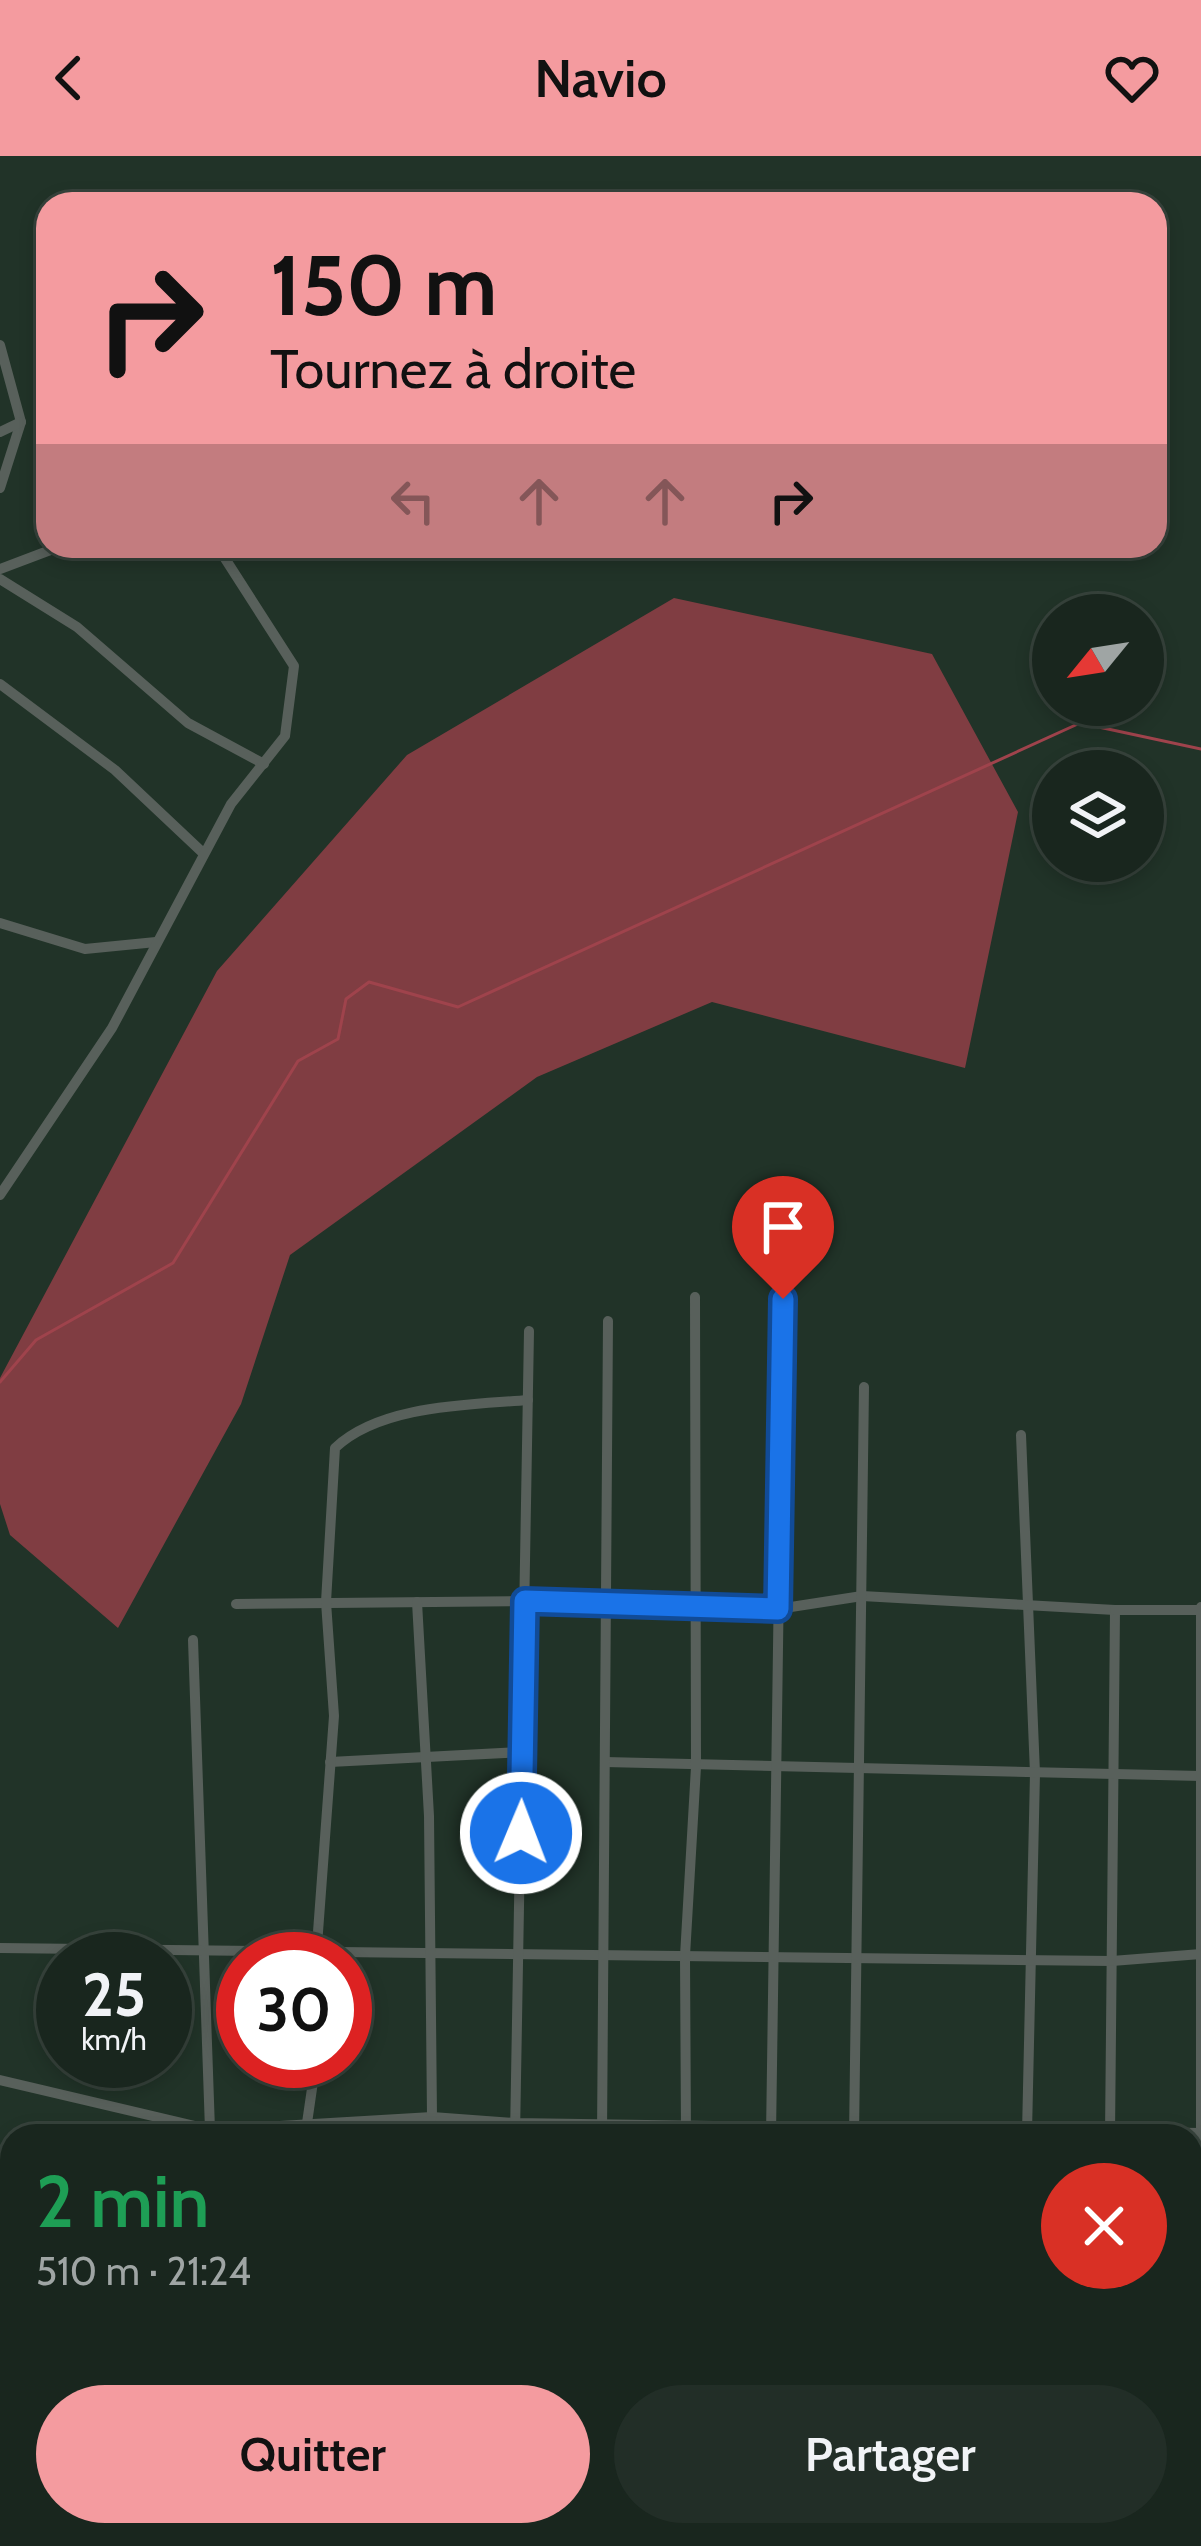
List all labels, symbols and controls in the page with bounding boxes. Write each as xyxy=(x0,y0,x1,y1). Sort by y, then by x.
icon: back xyxy=(36,45,102,111)
text: Navio xyxy=(534,45,667,111)
icon: heart xyxy=(1099,45,1165,111)
text: 150 m xyxy=(270,234,497,336)
icon: right xyxy=(72,240,228,396)
text: Tournez à droite xyxy=(270,336,636,402)
icon: left xyxy=(380,468,446,534)
icon: ahead xyxy=(506,468,572,534)
icon: ahead xyxy=(632,468,698,534)
icon: right xyxy=(758,468,824,534)
north arrow xyxy=(1032,594,1164,726)
map controls xyxy=(1032,594,1164,882)
button: layers xyxy=(1032,750,1164,882)
pin xyxy=(732,1176,834,1299)
icon: arrive xyxy=(750,1194,816,1260)
position arrow xyxy=(458,1770,584,1896)
speed limit sign: 30 xyxy=(216,1932,372,2088)
text: 25 xyxy=(82,1958,146,2031)
text: km/h xyxy=(81,2021,147,2058)
text: 2 min xyxy=(36,2158,209,2245)
button: close xyxy=(1041,2163,1167,2289)
text: 510 m · 21:24 xyxy=(36,2247,251,2295)
button: Quitter xyxy=(36,2385,590,2523)
button: Partager xyxy=(614,2385,1167,2523)

